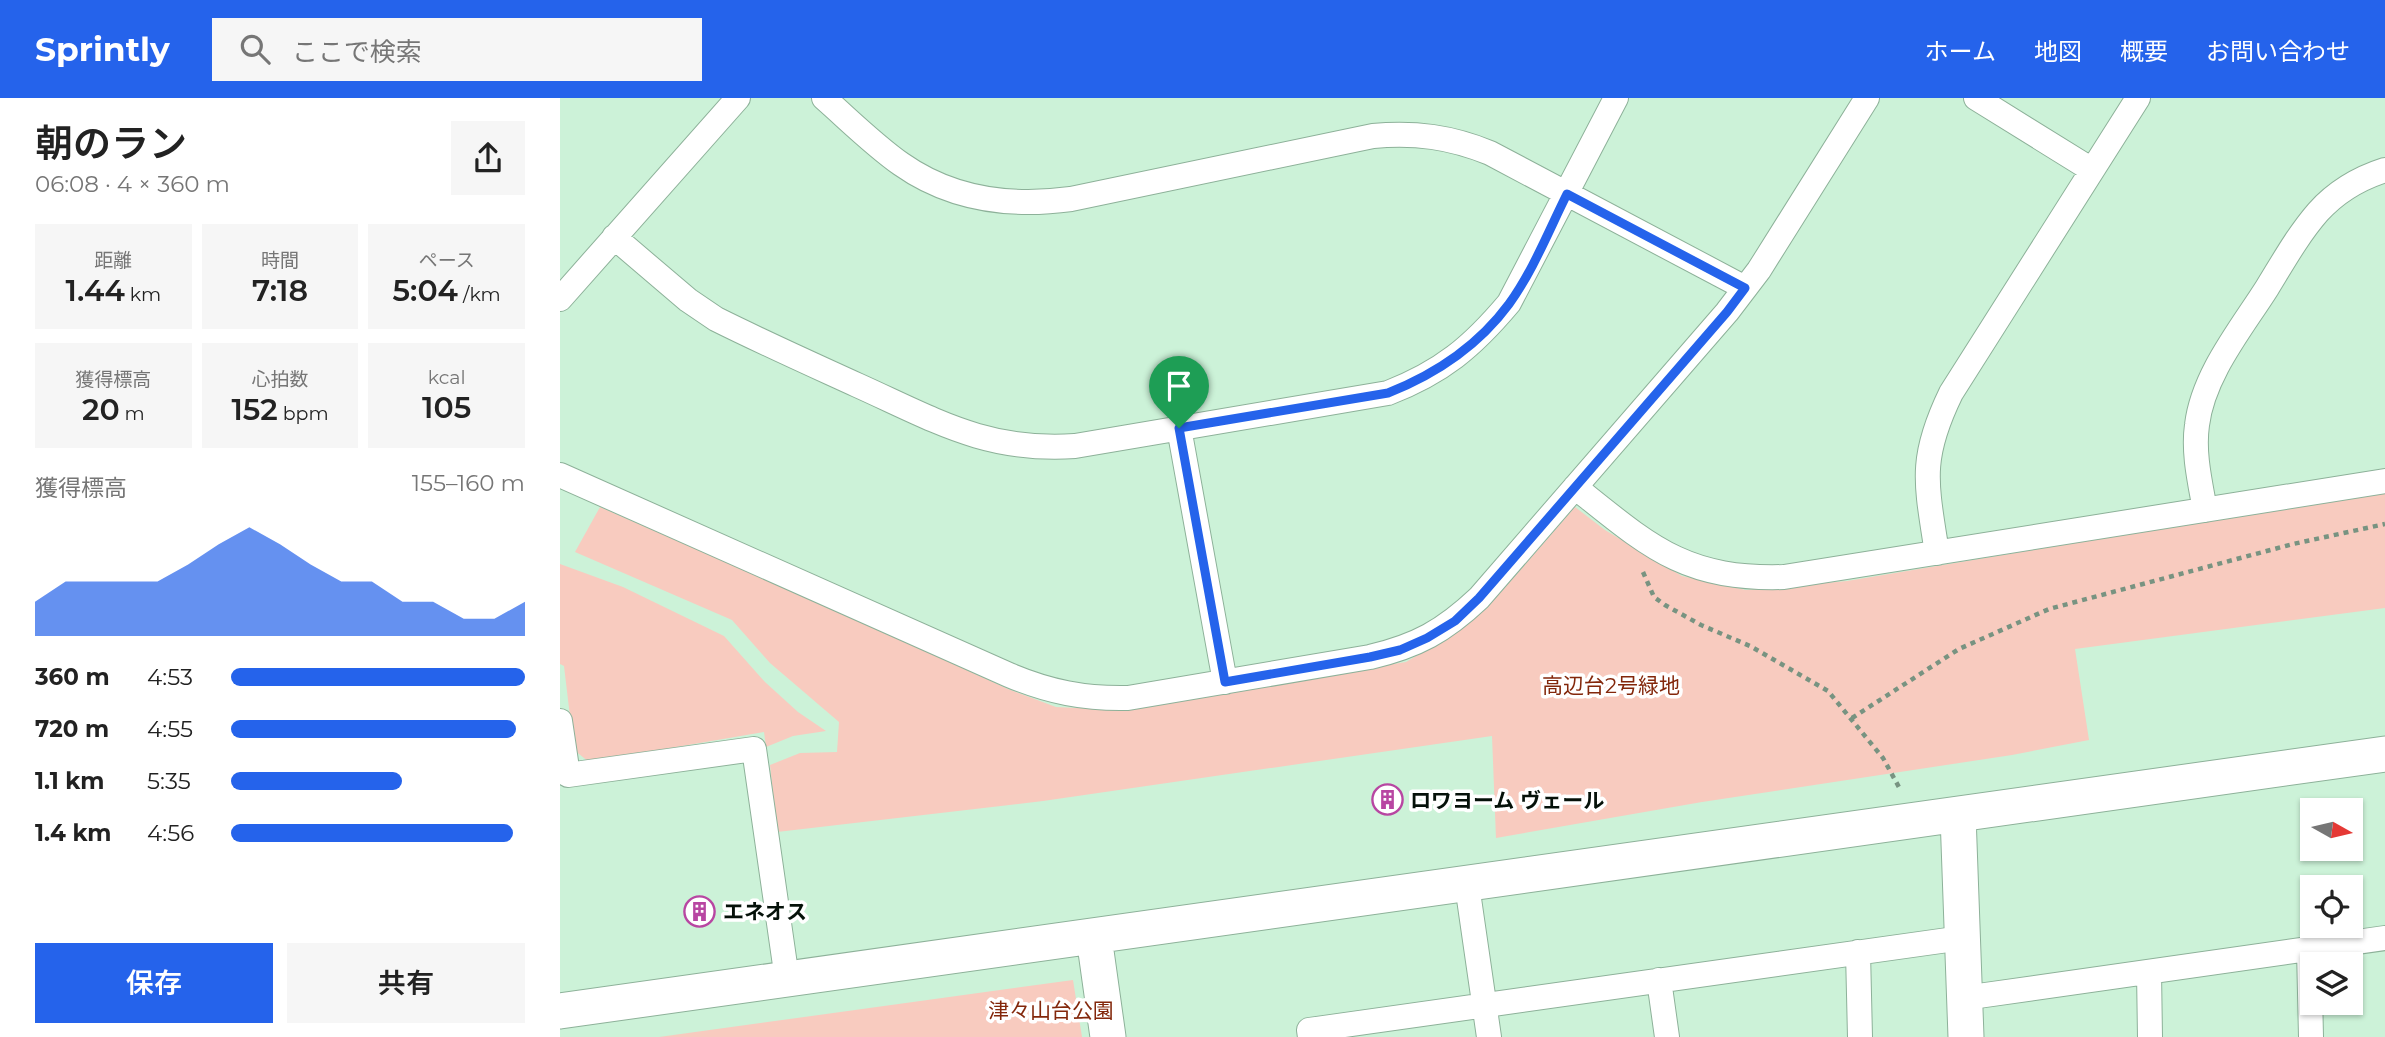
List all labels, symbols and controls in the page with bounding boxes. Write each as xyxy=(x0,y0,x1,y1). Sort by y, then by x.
search box xyxy=(212,18,702,81)
text: Sprintly xyxy=(35,29,170,69)
icon: search xyxy=(236,30,274,68)
text: ここで検索 xyxy=(292,36,422,68)
text: ホーム xyxy=(1925,37,1996,66)
text: 地図 xyxy=(2034,37,2082,66)
text: 概要 xyxy=(2120,37,2168,66)
text: お問い合わせ xyxy=(2206,37,2350,66)
text: 朝のラン xyxy=(35,120,187,167)
button: share xyxy=(451,121,525,195)
text: 06:08 · 4 × 360 m xyxy=(35,170,230,198)
text: 距離 xyxy=(94,249,132,272)
text: 時間 xyxy=(261,249,299,272)
text: ペース xyxy=(419,249,475,272)
text: 1.44 xyxy=(65,272,125,309)
text: 7:18 xyxy=(252,272,308,309)
text: 5:04 xyxy=(393,272,458,309)
text: km xyxy=(125,283,161,306)
text: /km xyxy=(458,283,501,306)
pin xyxy=(1149,356,1209,428)
text: kcal xyxy=(428,366,466,389)
icon: arrive xyxy=(1160,367,1198,405)
text: 獲得標高 xyxy=(75,368,151,391)
text: 心拍数 xyxy=(251,368,309,391)
text: 105 xyxy=(422,389,471,426)
text: 20 xyxy=(82,391,120,428)
text: 152 xyxy=(231,391,278,428)
text: m xyxy=(120,402,145,425)
text: bpm xyxy=(278,402,329,425)
text: 155–160 m xyxy=(412,469,525,497)
text: 獲得標高 xyxy=(35,474,127,502)
text: 360 m xyxy=(35,663,110,691)
text: 4:53 xyxy=(147,663,193,691)
park label: 高辺台2号緑地 xyxy=(1542,673,1680,698)
text: 720 m xyxy=(35,715,109,743)
text: 4:55 xyxy=(147,715,193,743)
text: 1.1 km xyxy=(35,767,104,795)
text: 5:35 xyxy=(147,767,191,795)
building icon: ロワヨーム ヴェール xyxy=(1370,783,1404,817)
place label: ロワヨーム ヴェール xyxy=(1410,788,1604,813)
north arrow xyxy=(2300,798,2362,861)
map controls xyxy=(2300,798,2363,1015)
text: 1.4 km xyxy=(35,819,112,847)
text: 4:56 xyxy=(147,819,194,847)
button: locate xyxy=(2300,875,2363,938)
building icon: エネオス xyxy=(683,894,717,928)
place label: エネオス xyxy=(723,899,807,924)
button: 保存 xyxy=(35,943,273,1023)
button: 共有 xyxy=(287,943,525,1023)
button: layers xyxy=(2300,952,2363,1015)
park label: 津々山台公園 xyxy=(988,998,1114,1023)

